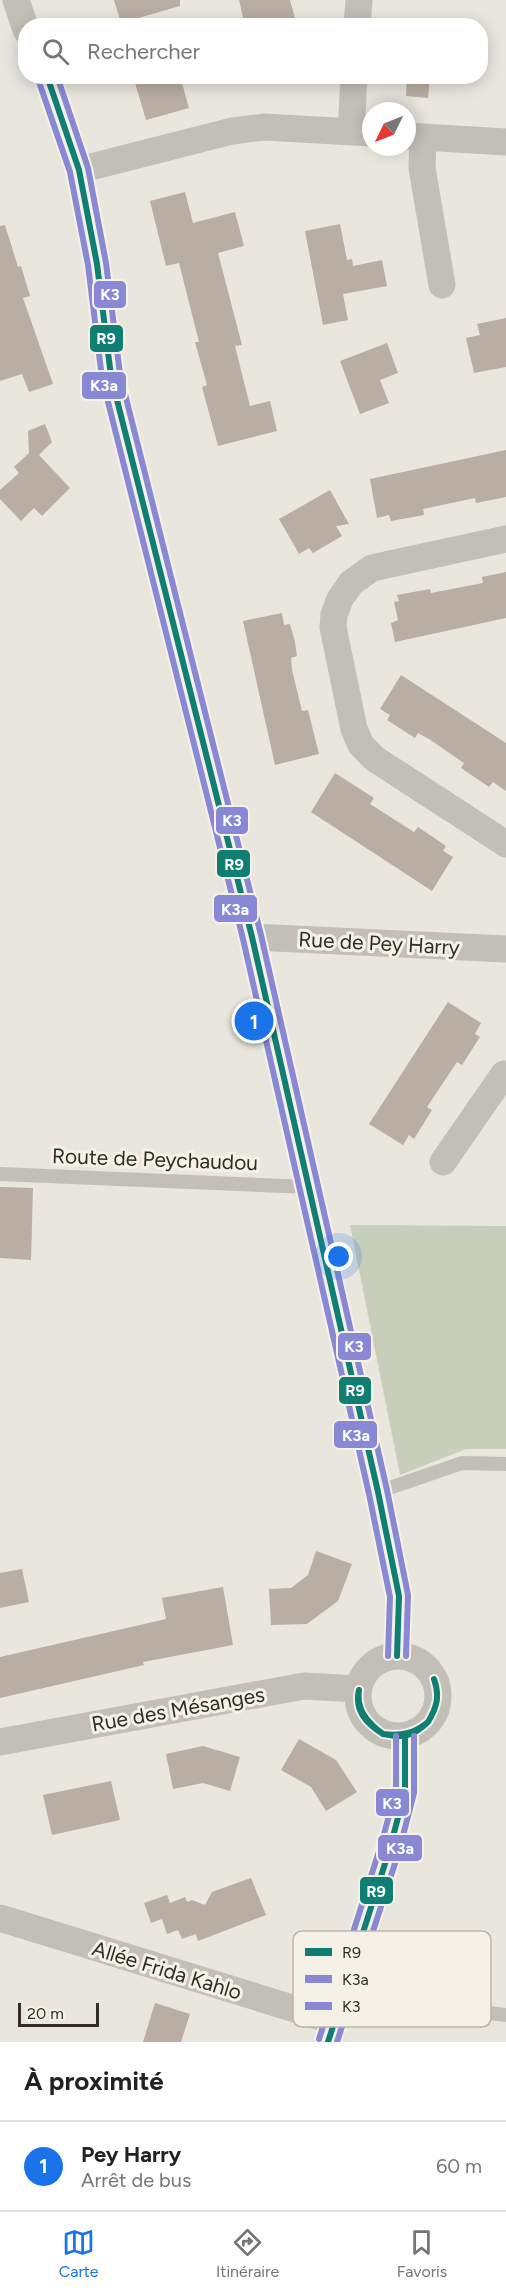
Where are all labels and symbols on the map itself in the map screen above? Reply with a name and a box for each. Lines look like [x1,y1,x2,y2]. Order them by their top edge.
north arrow [362,102,416,156]
line badge: K3 [93,280,127,309]
text: K3 [100,285,120,304]
line badge: R9 [89,324,124,353]
text: R9 [96,329,116,348]
line badge: K3a [81,371,127,400]
text: K3a [90,376,118,395]
line badge: K3 [215,806,249,835]
text: K3 [222,811,242,830]
line badge: R9 [216,849,251,878]
text: R9 [224,855,244,874]
line badge: K3a [213,894,258,923]
text: K3a [221,900,249,919]
street label: Rue de Pey Harry [298,926,460,960]
pin: 1 [234,998,274,1044]
street label: Route de Peychaudou [52,1143,258,1175]
your location [324,1242,353,1271]
line badge: K3 [337,1332,372,1361]
text: K3 [344,1337,364,1356]
line badge: R9 [338,1376,372,1405]
text: R9 [345,1381,365,1400]
line badge: K3a [333,1420,378,1449]
text: K3a [342,1426,370,1445]
street label: Rue des Mésanges [90,1681,266,1737]
line badge: K3 [375,1788,410,1817]
text: K3 [382,1794,402,1813]
line badge: K3a [377,1834,423,1862]
text: K3a [386,1839,414,1858]
line badge: R9 [359,1876,394,1905]
text: R9 [366,1882,386,1901]
legend [293,1931,491,2027]
street label: Allée Frida Kahlo [89,1935,245,2005]
text: R9 [342,1943,361,1962]
text: K3a [342,1970,369,1989]
text: K3 [342,1997,360,2016]
scale bar [18,2000,99,2028]

